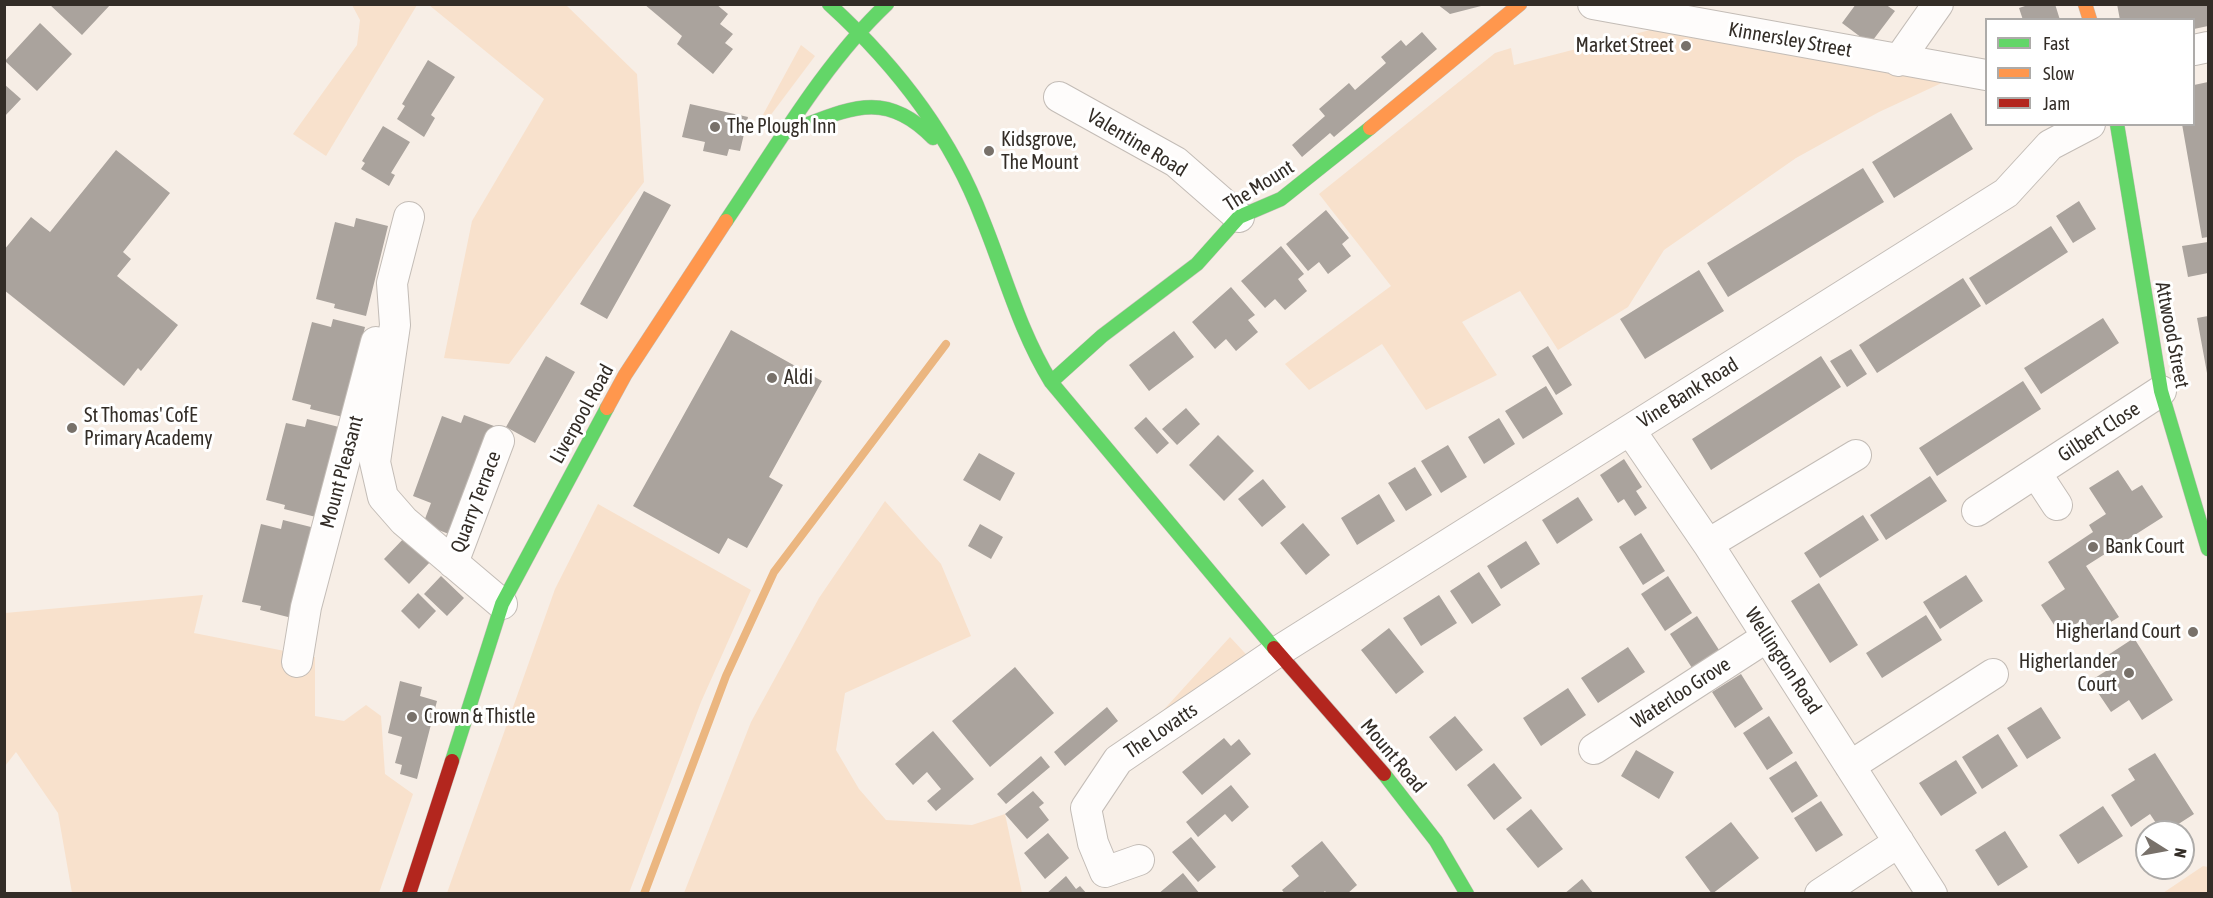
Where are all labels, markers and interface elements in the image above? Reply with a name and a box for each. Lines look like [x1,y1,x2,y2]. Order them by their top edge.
street label: Kinnersley Street [1727,17,1853,63]
legend [1985,18,2195,126]
text: Fast [2043,33,2070,54]
place label: Market Street [1576,34,1674,58]
marker: Market Street [1679,39,1693,53]
text: Slow [2043,63,2074,84]
text: Jam [2043,93,2070,114]
street label: Valentine Road [1083,104,1191,182]
place label: The Plough Inn [727,115,836,139]
marker: The Plough Inn [708,120,722,134]
place label: Kidsgrove, The Mount [1001,128,1079,175]
marker: Kidsgrove, The Mount [982,144,996,158]
street label: The Mount [1220,155,1298,217]
street label: Attwood Street [2150,280,2194,390]
street label: Vine Bank Road [1633,353,1743,433]
street label: Liverpool Road [545,360,619,468]
place label: Aldi [784,366,813,390]
marker: Aldi [765,371,779,385]
street label: Gilbert Close [2054,397,2144,467]
place label: St Thomas' CofE Primary Academy [84,404,213,451]
street label: Mount Pleasant [315,413,369,531]
marker: St Thomas' CofE Primary Academy [65,421,79,435]
street label: Quarry Terrace [446,448,506,556]
place label: Bank Court [2105,535,2185,559]
marker: Bank Court [2086,540,2100,554]
street label: Wellington Road [1740,603,1826,719]
place label: Higherland Court [2055,620,2181,644]
marker: Higherland Court [2186,625,2200,639]
place label: Higherlander Court [2019,650,2117,697]
street label: Waterloo Grove [1627,652,1735,734]
marker: Higherlander Court [2122,666,2136,680]
street label: The Lovatts [1120,698,1202,764]
place label: Crown & Thistle [424,705,535,729]
marker: Crown & Thistle [405,710,419,724]
street label: Mount Road [1355,714,1431,798]
north arrow [2135,820,2195,880]
text: N [2171,847,2190,859]

